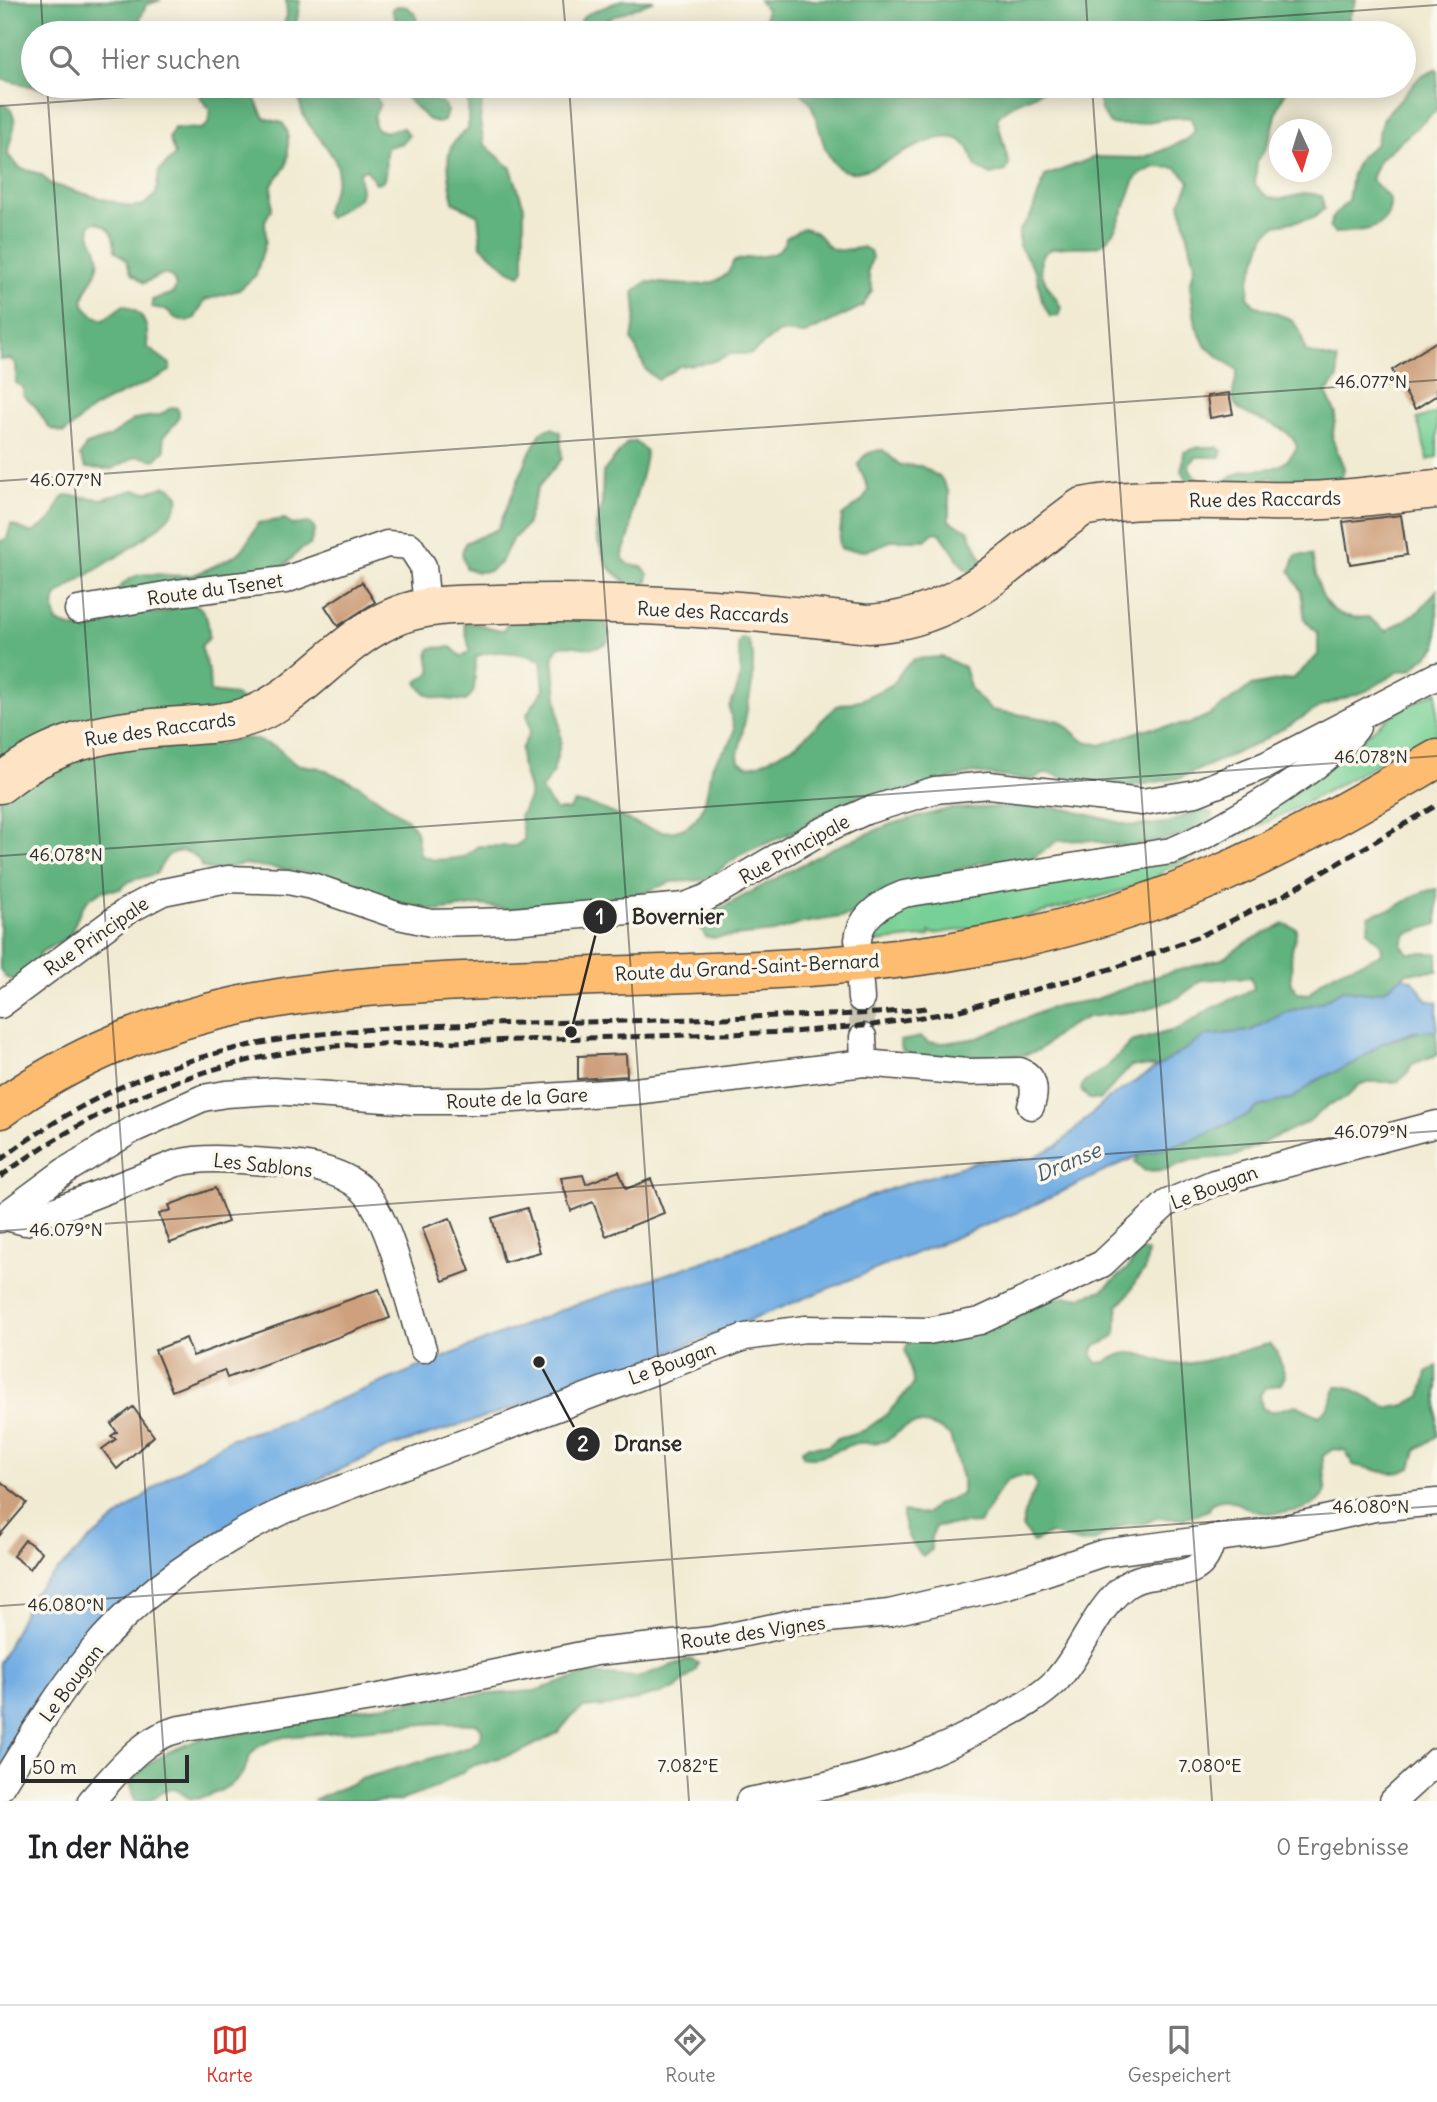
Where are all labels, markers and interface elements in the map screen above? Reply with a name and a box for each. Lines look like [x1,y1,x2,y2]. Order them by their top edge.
search box [21,21,1416,98]
icon: search [45,41,83,79]
text: Hier suchen [101,43,241,76]
north arrow [1269,119,1332,182]
text: 46.077°N [1335,370,1407,393]
text: 46.077°N [30,468,102,491]
street label: Rue des Raccards [1189,486,1341,512]
street label: Route du Tsenet [146,568,284,610]
street label: Rue des Raccards [636,596,790,628]
street label: Rue des Raccards [83,707,237,751]
text: 46.078°N [1334,745,1408,768]
street label: Rue Principale [735,809,853,889]
text: 46.078°N [29,843,103,866]
street label: Rue Principale [39,891,153,981]
callout: Bovernier [583,896,738,938]
text: 1 [596,903,604,930]
text: Bovernier [632,903,725,930]
street label: Route du Grand-Saint-Bernard [614,948,880,986]
street label: Route de la Gare [445,1082,589,1114]
text: 46.079°N [1334,1120,1408,1143]
water label: Dranse [1031,1136,1106,1188]
street label: Les Sablons [212,1148,314,1182]
street label: Le Bougan [1167,1159,1261,1215]
text: 46.079°N [29,1218,103,1241]
street label: Le Bougan [625,1336,719,1390]
callout: Dranse [565,1423,697,1465]
text: 2 [577,1430,589,1457]
text: Dranse [614,1430,682,1457]
text: 46.080°N [1332,1495,1410,1518]
text: 46.080°N [27,1593,105,1616]
street label: Route des Vignes [679,1610,827,1654]
street label: Le Bougan [34,1639,108,1727]
scale bar [21,1752,189,1784]
text: 7.082°E [657,1754,719,1777]
text: 7.080°E [1178,1754,1242,1777]
text: 50 m [32,1755,77,1779]
text: In der Nähe [28,1828,190,1866]
text: 0 Ergebnisse [1276,1832,1409,1861]
tab: Karte [206,2021,253,2087]
tab: Route [665,2021,715,2087]
tab: Gespeichert [1128,2021,1231,2087]

